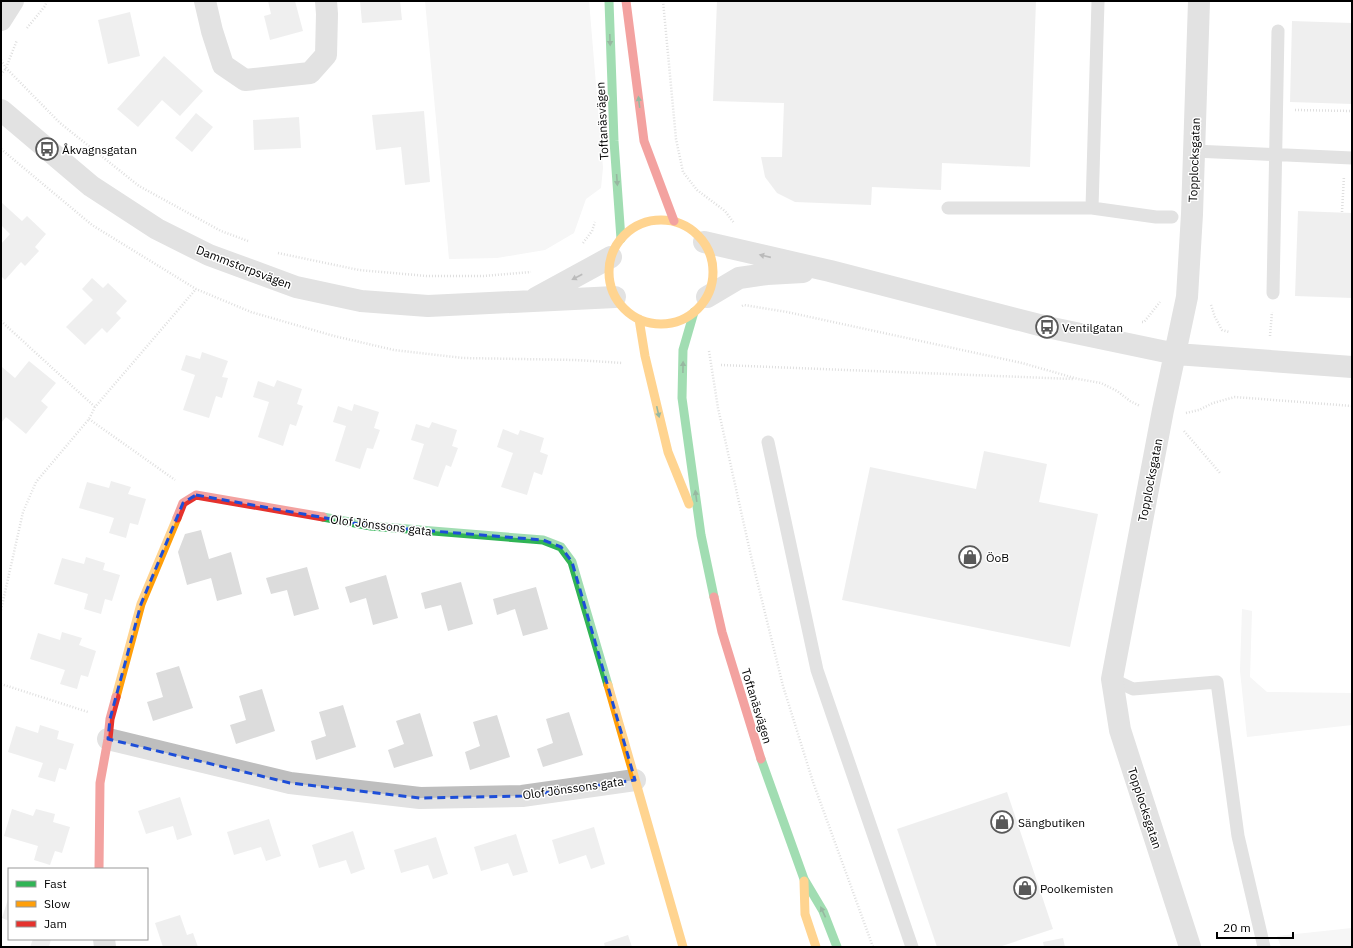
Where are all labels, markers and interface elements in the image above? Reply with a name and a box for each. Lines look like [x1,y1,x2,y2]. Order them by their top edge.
one-way arrow [607,34,614,46]
street label: Toftanäsvägen [592,82,612,160]
one-way arrow [636,96,642,108]
street label: Topplocksgatan [1185,117,1203,203]
bus stop icon: Åkvagnsgatan [34,136,60,162]
place label: Åkvagnsgatan [62,142,137,157]
one-way arrow [614,174,621,186]
street label: Dammstorpsvägen [194,242,294,292]
one-way arrow [759,252,771,258]
one-way arrow [571,273,583,280]
bus stop icon: Ventilgatan [1034,314,1060,340]
place label: Ventilgatan [1062,320,1123,335]
one-way arrow [680,360,686,373]
one-way arrow [656,406,662,418]
street label: Topplocksgatan [1135,437,1165,523]
one-way arrow [693,490,699,502]
street label: Olof Jönssons gata [329,511,433,539]
shop icon: ÖoB [957,544,983,570]
place label: ÖoB [986,550,1009,565]
street label: Toftanäsvägen [738,666,776,746]
street label: Topplocksgatan [1125,765,1165,851]
street label: Olof Jönssons gata [521,773,625,803]
shop icon: Sängbutiken [989,809,1015,835]
place label: Sängbutiken [1018,815,1085,830]
legend [8,868,148,940]
shop icon: Poolkemisten [1012,875,1038,901]
text: Fast [44,876,67,891]
place label: Poolkemisten [1040,881,1113,896]
text: Slow [44,896,70,911]
one-way arrow [820,906,826,918]
scale bar [1217,914,1293,940]
text: Jam [44,916,67,931]
text: 20 m [1223,920,1251,935]

